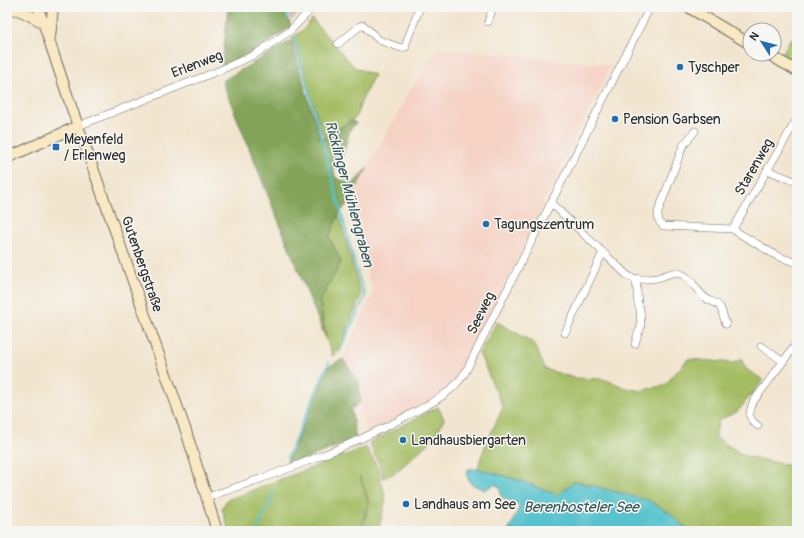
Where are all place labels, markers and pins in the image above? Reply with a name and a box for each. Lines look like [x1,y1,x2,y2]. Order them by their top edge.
place label: Tyschper [688,59,740,76]
marker: Tyschper [675,62,685,72]
place label: Pension Garbsen [623,111,721,128]
marker: Pension Garbsen [610,114,620,124]
place label: Meyenfeld / Erlenweg [64,131,126,164]
marker: Meyenfeld / Erlenweg [51,142,61,152]
place label: Tagungszentrum [494,216,594,233]
marker: Tagungszentrum [481,219,491,229]
place label: Landhausbiergarten [411,432,526,449]
marker: Landhausbiergarten [398,435,408,445]
place label: Landhaus am See [414,496,516,513]
marker: Landhaus am See [401,499,411,509]

